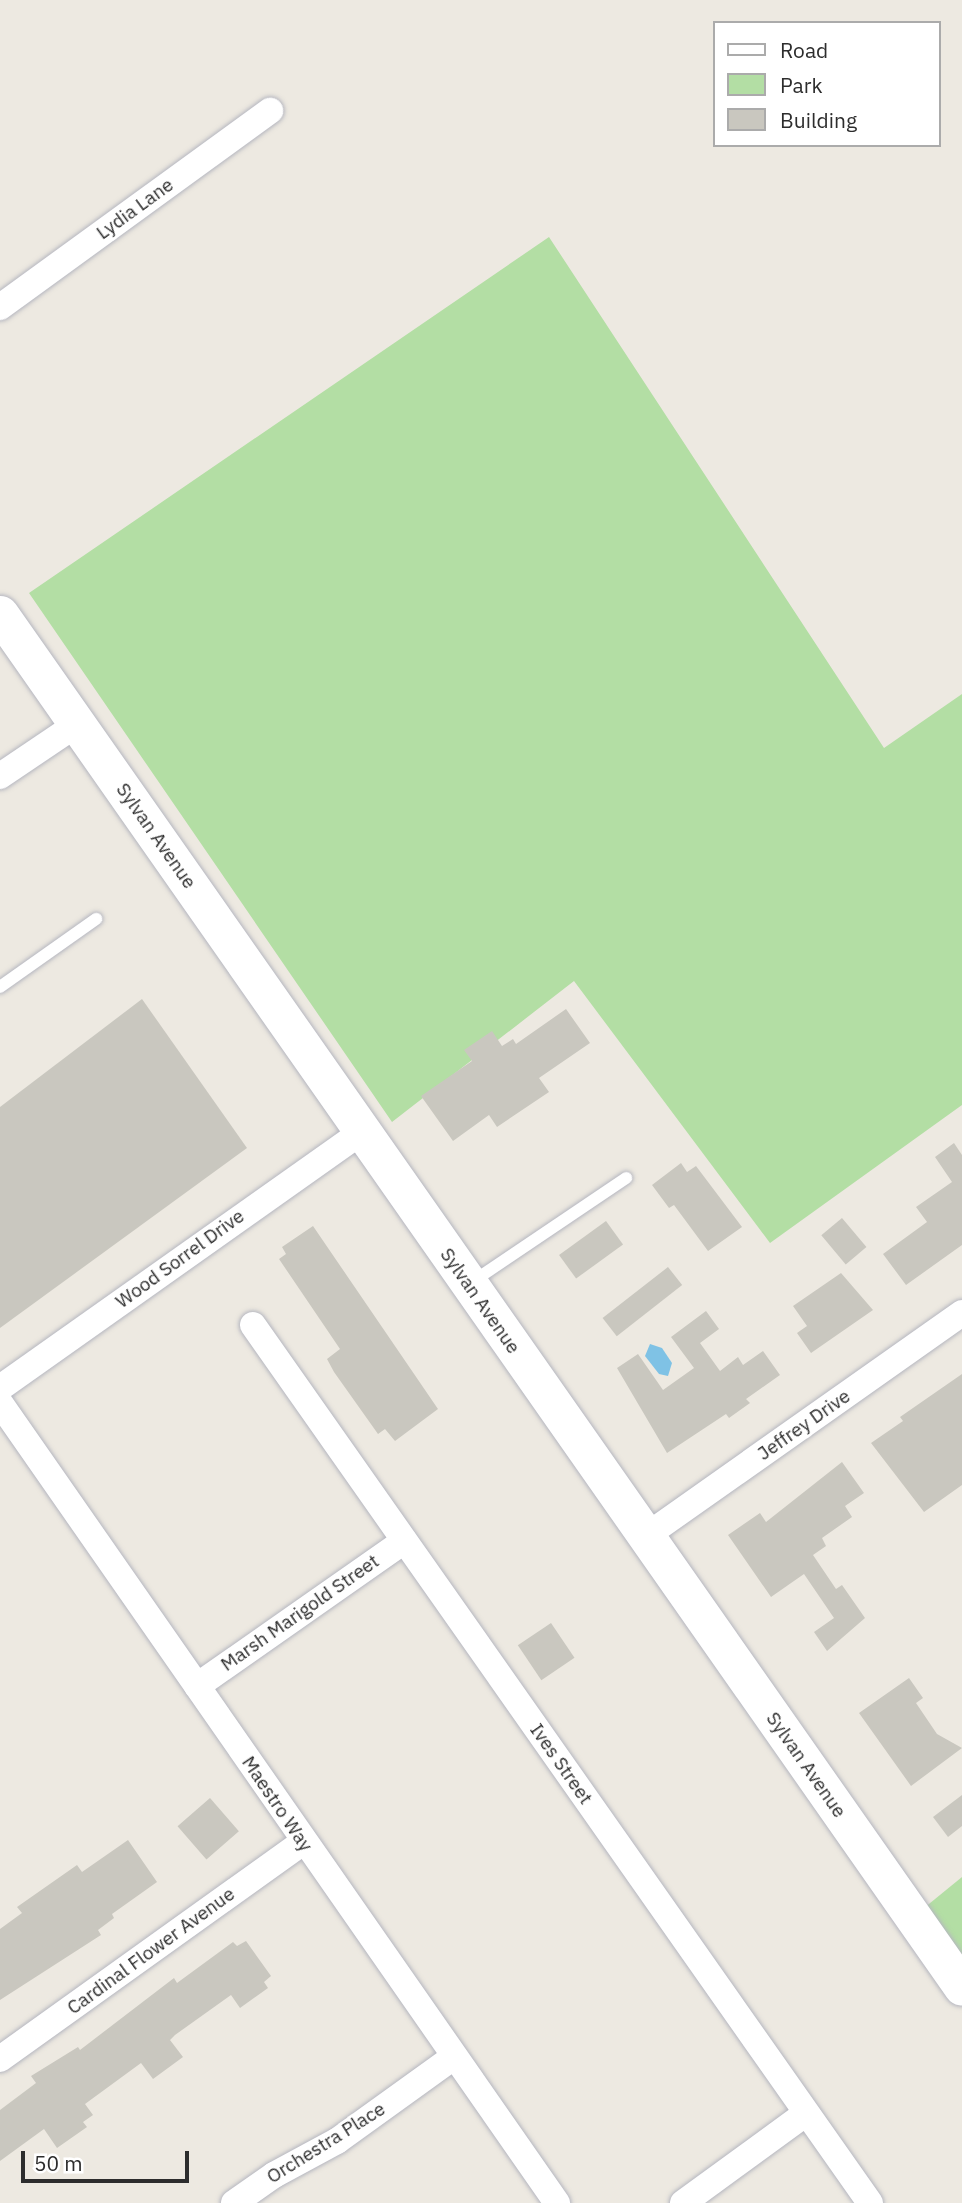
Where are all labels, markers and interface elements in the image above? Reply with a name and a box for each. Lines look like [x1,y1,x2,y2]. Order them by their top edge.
legend [713,21,941,147]
text: Road [780,36,828,64]
text: Park [780,71,823,99]
text: Building [780,106,857,134]
street label: Lydia Lane [92,173,178,245]
street label: Sylvan Avenue [111,779,201,893]
street label: Wood Sorrel Drive [111,1205,249,1313]
street label: Sylvan Avenue [435,1244,525,1358]
street label: Jeffrey Drive [753,1385,855,1465]
street label: Marsh Marigold Street [217,1550,383,1676]
street label: Sylvan Avenue [761,1708,851,1822]
street label: Ives Street [525,1719,597,1809]
street label: Maestro Way [237,1752,317,1856]
street label: Cardinal Flower Avenue [63,1883,239,2019]
street label: Orchestra Place [263,2098,389,2188]
scale bar [24,2136,192,2180]
text: 50 m [34,2149,83,2177]

